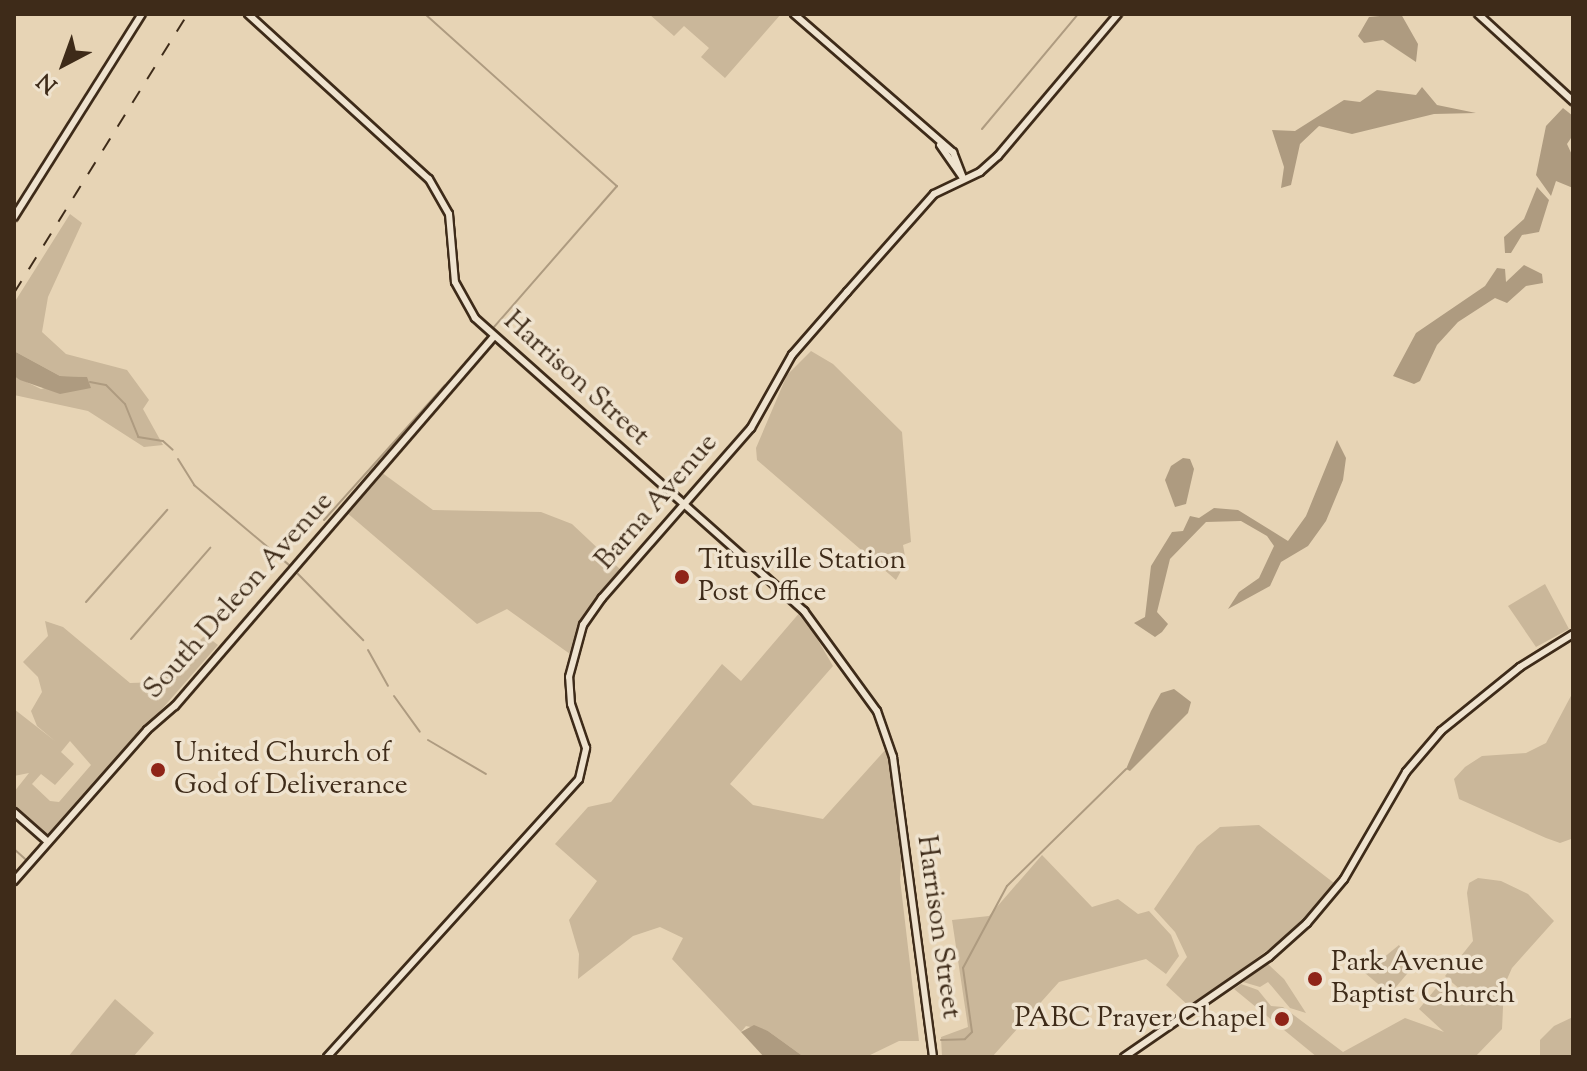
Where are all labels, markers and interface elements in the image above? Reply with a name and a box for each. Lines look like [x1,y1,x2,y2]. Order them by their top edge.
north arrow [24,24,104,104]
text: N [31,64,65,100]
street label: Harrison Street [496,305,656,453]
street label: Barna Avenue [589,427,725,577]
street label: South Deleon Avenue [137,485,341,707]
place label: Titusville Station Post Office [698,544,906,610]
marker: Titusville Station Post Office [673,568,691,586]
place label: United Church of God of Deliverance [174,737,408,803]
marker: United Church of God of Deliverance [149,761,167,779]
street label: Harrison Street [909,833,967,1021]
place label: Park Avenue Baptist Church [1331,946,1515,1012]
marker: Park Avenue Baptist Church [1306,970,1324,988]
place label: PABC Prayer Chapel [1015,1002,1266,1036]
marker: PABC Prayer Chapel [1273,1010,1291,1028]

